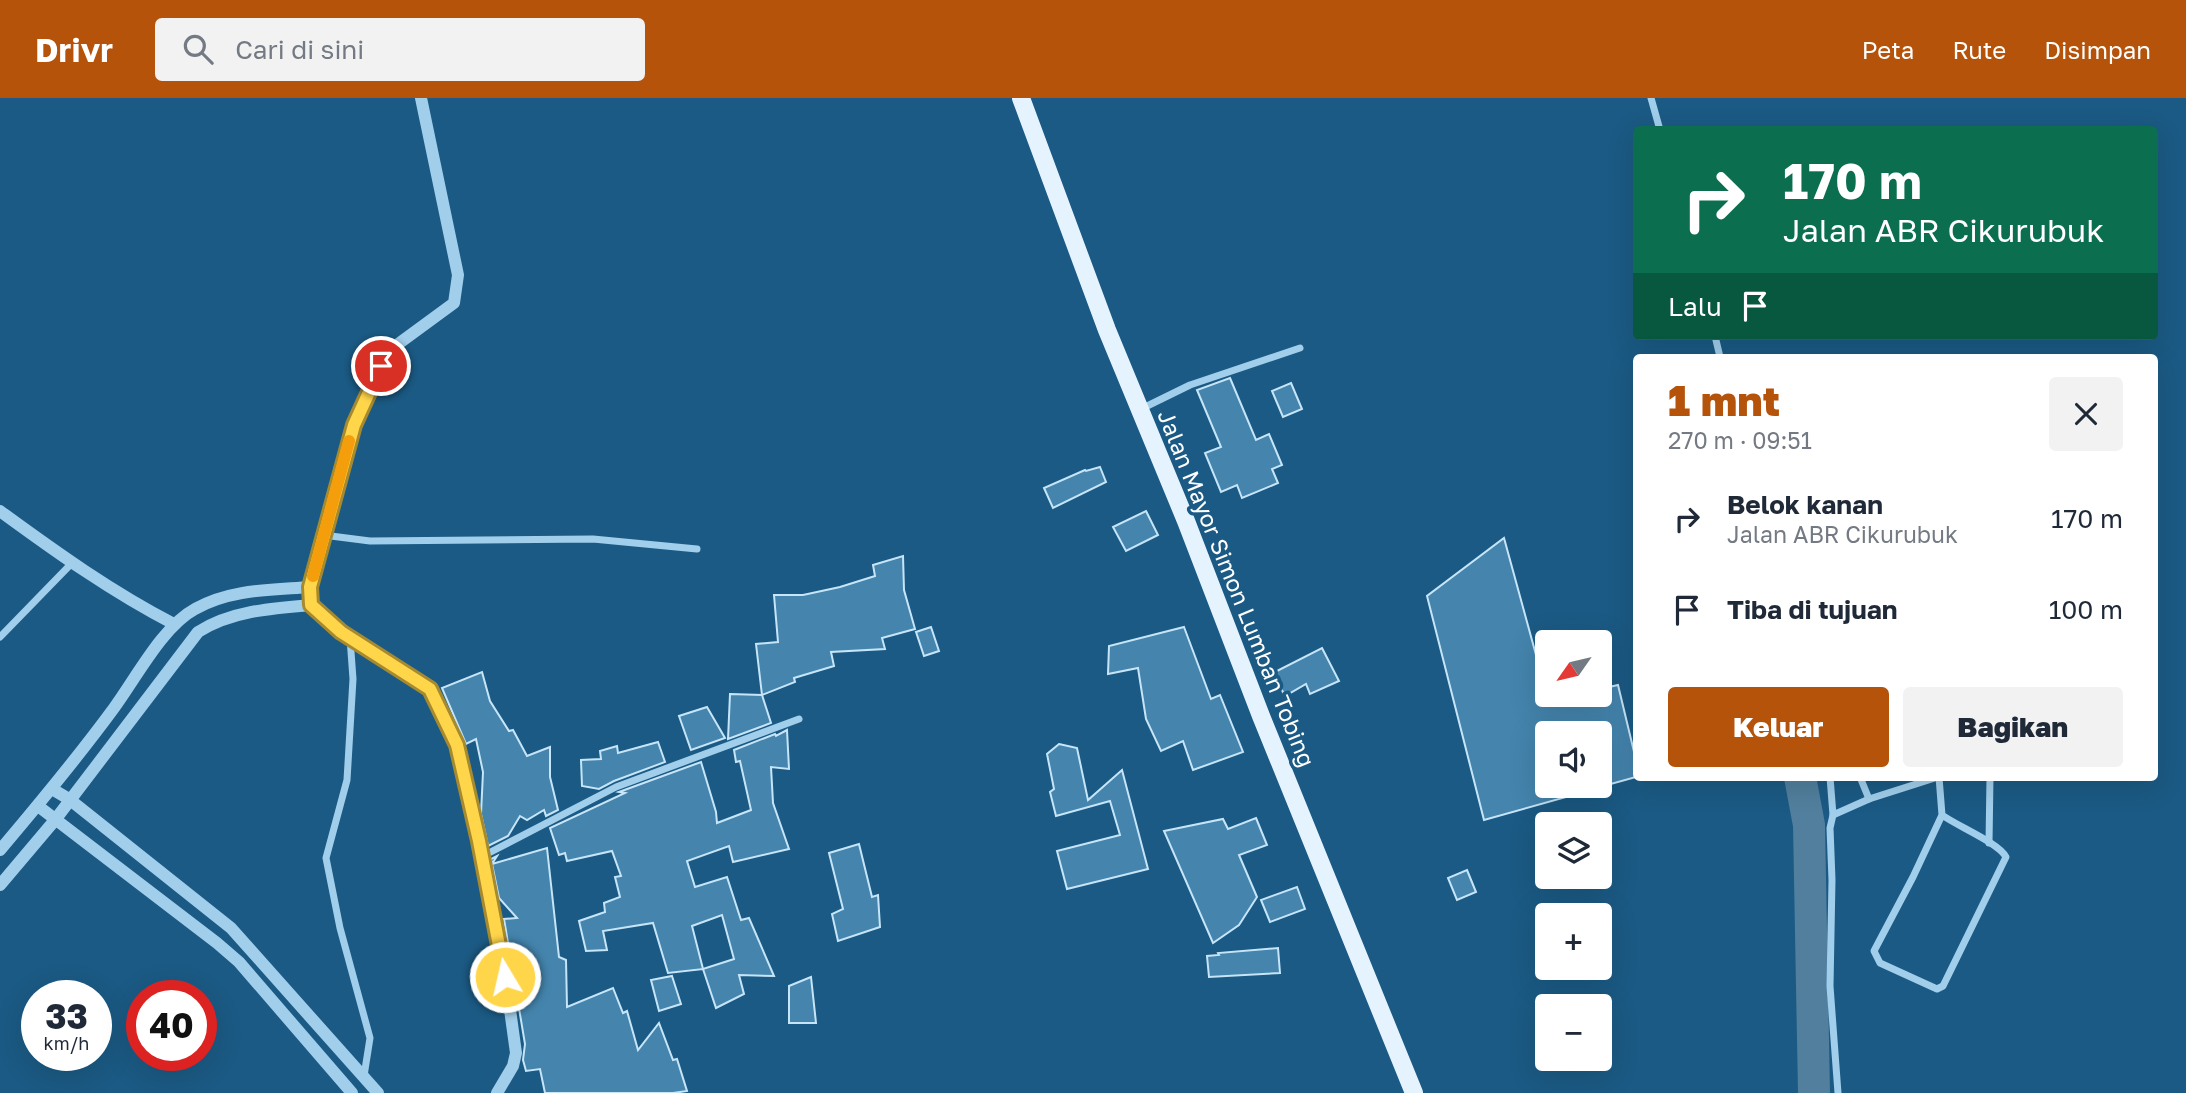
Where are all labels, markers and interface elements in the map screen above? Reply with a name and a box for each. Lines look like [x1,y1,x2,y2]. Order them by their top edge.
search box [155,18,645,81]
text: Drivr [35,30,113,69]
icon: search [179,30,217,68]
text: Cari di sini [235,34,364,65]
text: Peta [1862,35,1914,64]
text: Rute [1952,35,2006,64]
text: Disimpan [2044,35,2151,64]
text: 170 m [1783,151,1922,210]
icon: right [1668,154,1759,245]
text: Jalan ABR Cikurubuk [1783,211,2104,249]
icon: arrive [1736,287,1774,325]
text: Lalu [1668,291,1722,322]
pin [351,336,411,396]
icon: arrive [362,347,400,385]
text: 1 mnt [1668,375,1780,425]
button: close [2049,377,2123,451]
street label: Jalan Mayor Simon Lumban Tobing [1152,405,1322,771]
text: 270 m · 09:51 [1668,426,1812,454]
text: Belok kanan [1727,489,1883,520]
icon: right [1668,500,1706,538]
text: 170 m [2051,503,2123,534]
text: Jalan ABR Cikurubuk [1727,520,1958,548]
icon: arrive [1668,591,1706,629]
text: Tiba di tujuan [1727,594,1897,625]
text: 100 m [2049,594,2123,625]
north arrow [1535,630,1612,707]
map controls [1535,630,1612,1071]
button: Keluar [1668,687,1889,767]
button: Bagikan [1903,687,2123,767]
button: sound [1535,721,1612,798]
button: layers [1535,812,1612,889]
button: + [1535,903,1612,980]
position arrow [468,940,542,1014]
speed limit sign: 40 [126,980,217,1071]
button: − [1535,994,1612,1071]
text: 33 [45,995,88,1037]
text: km/h [44,1032,89,1054]

